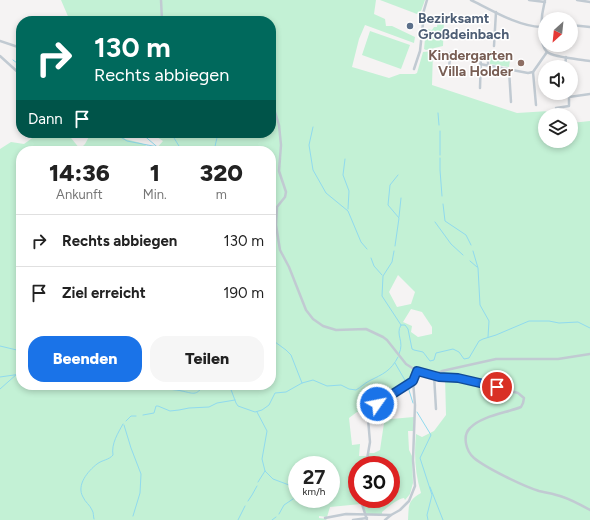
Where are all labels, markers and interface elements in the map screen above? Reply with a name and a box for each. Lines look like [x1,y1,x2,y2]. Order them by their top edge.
place label: Bezirksamt Großdeinbach [418,10,509,43]
north arrow [538,12,578,52]
map controls [538,12,578,148]
marker: Bezirksamt Großdeinbach [405,21,415,31]
text: 130 m [94,30,171,64]
icon: right [28,32,80,84]
place label: Kindergarten Villa Holder [428,47,514,80]
marker: Kindergarten Villa Holder [516,58,526,68]
button: sound [538,60,578,100]
text: Rechts abbiegen [94,64,229,86]
icon: arrive [71,108,93,130]
button: layers [538,108,578,148]
text: Dann [28,110,63,128]
text: 14:36 [49,158,110,187]
text: 1 [150,158,160,187]
text: 320 [200,158,243,187]
text: Ankunft [56,187,103,202]
text: Min. [143,187,167,202]
text: m [216,187,227,202]
icon: right [28,230,50,252]
text: Rechts abbiegen [62,232,177,250]
text: 130 m [224,232,264,250]
icon: arrive [28,282,50,304]
text: Ziel erreicht [62,284,146,302]
text: 190 m [223,284,264,302]
button: Beenden [28,336,142,382]
button: Teilen [150,336,264,382]
pin [480,370,514,404]
icon: arrive [486,376,508,398]
position arrow [356,383,398,425]
speed limit sign: 30 [348,456,400,508]
text: 27 [303,465,325,489]
text: km/h [303,485,325,498]

